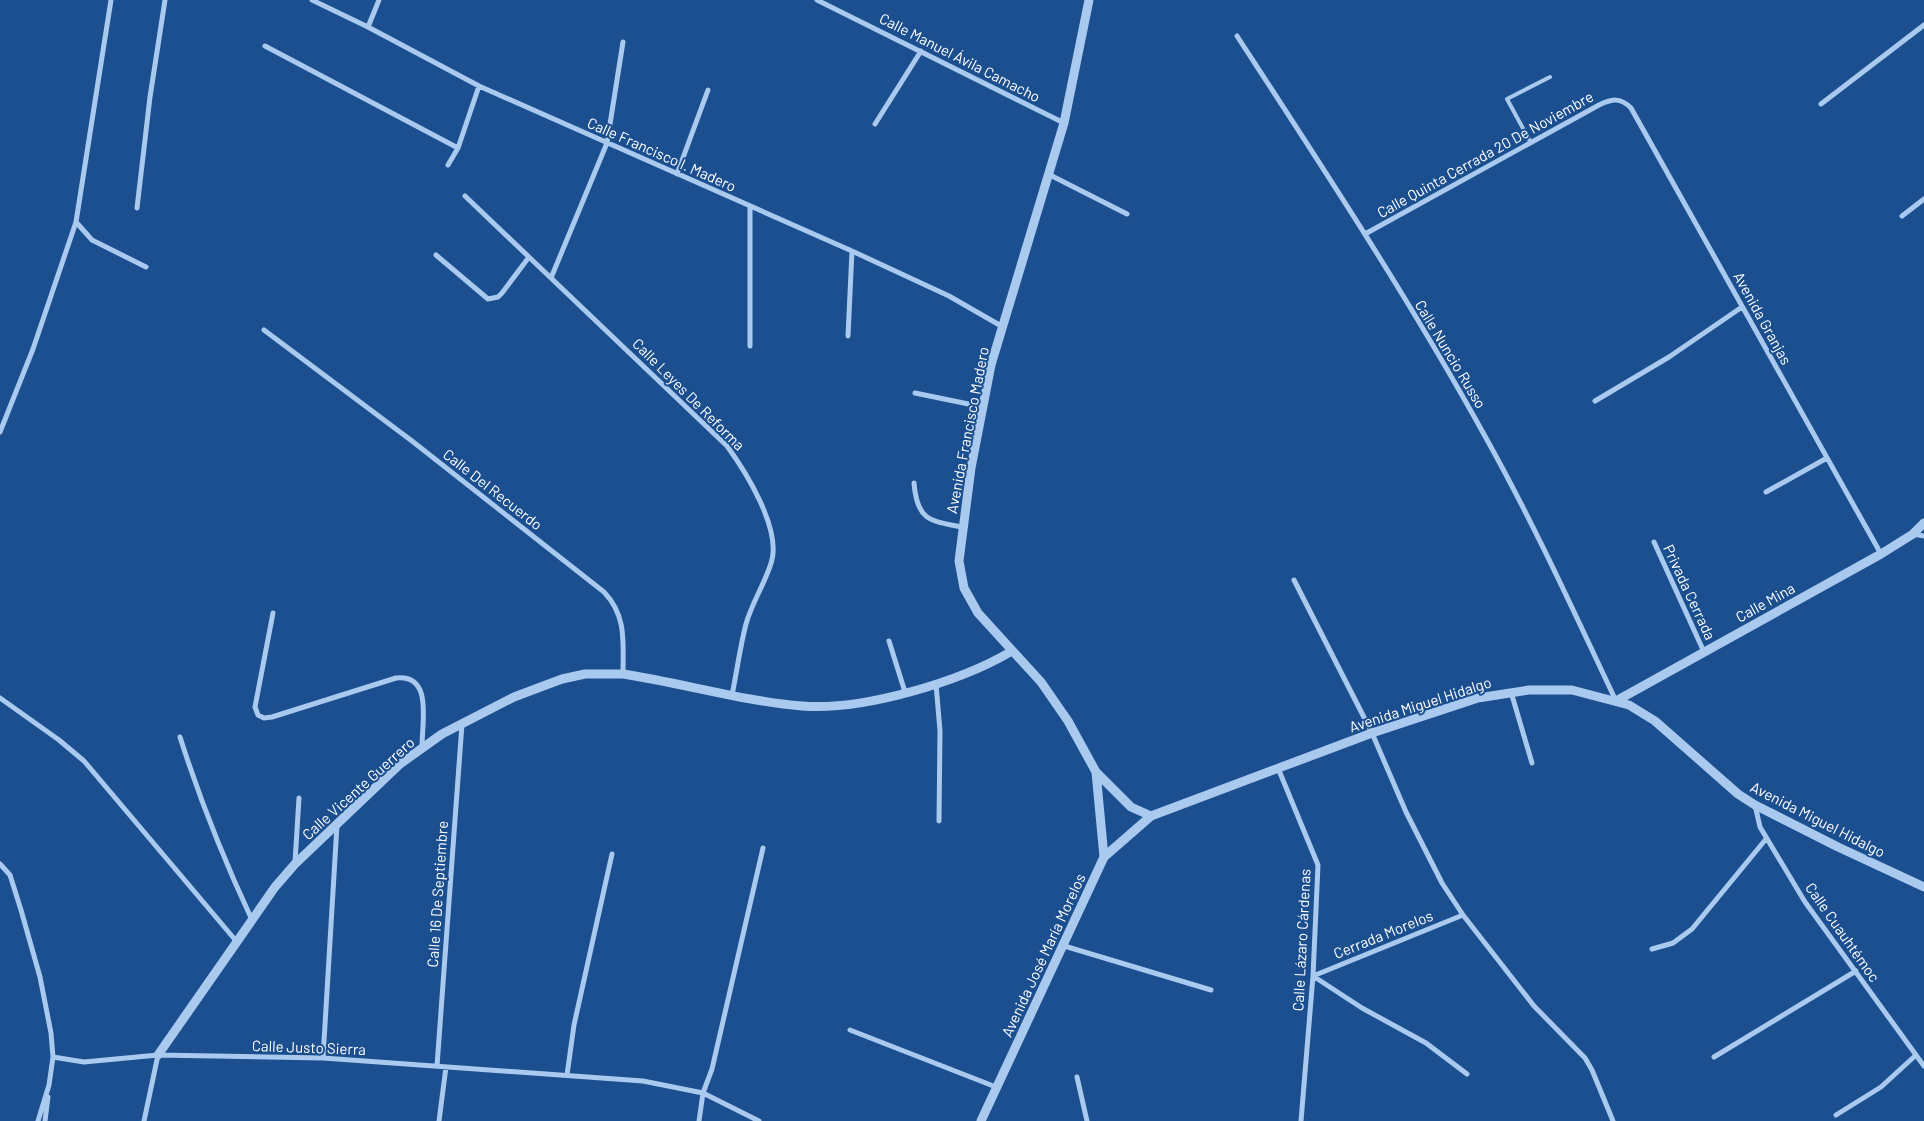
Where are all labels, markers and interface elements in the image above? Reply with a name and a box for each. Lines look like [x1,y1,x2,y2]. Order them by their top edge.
street label: Calle Manuel Ávila Camacho [877,9,1043,105]
street label: Calle Quinta Cerrada 20 De Noviembre [1374,87,1596,221]
street label: Calle Francisco I. Madero [585,113,739,195]
street label: Avenida Granjas [1730,268,1796,368]
street label: Calle Nuncio Russo [1412,297,1490,411]
street label: Calle Leyes De Reforma [629,334,749,454]
street label: Avenida Francisco Madero [942,345,992,515]
street label: Calle Del Recuerdo [440,445,546,533]
street label: Privada Cerrada [1660,541,1720,643]
street label: Calle Mina [1732,578,1798,626]
street label: Avenida Miguel Hidalgo [1347,672,1493,736]
street label: Calle Vicente Guerrero [298,733,418,843]
street label: Avenida Miguel Hidalgo [1748,777,1888,861]
street label: Calle 16 De Septiembre [423,820,451,968]
street label: Calle Lázaro Cárdenas [1288,868,1314,1012]
street label: Avenida José María Morelos [997,870,1089,1040]
street label: Calle Cuauhtémoc [1802,879,1884,985]
street label: Cerrada Morelos [1331,906,1435,962]
street label: Calle Justo Sierra [252,1036,366,1058]

